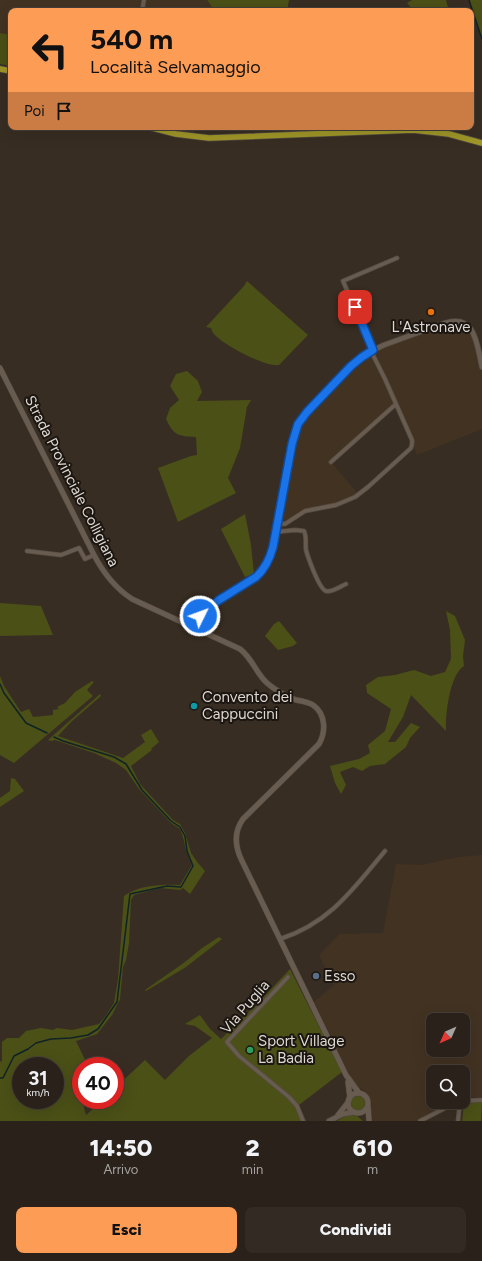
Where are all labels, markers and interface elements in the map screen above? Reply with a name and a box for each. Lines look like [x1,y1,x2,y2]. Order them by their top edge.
text: 540 m [90,22,173,56]
icon: left [24,24,76,76]
text: Località Selvamaggio [90,56,261,78]
icon: arrive [53,100,75,122]
text: Poi [24,102,45,120]
pin [338,290,372,324]
icon: arrive [344,296,366,318]
marker: L'Astronave [426,307,436,317]
place label: L'Astronave [391,318,471,336]
street label: Strada Provinciale Colligiana [21,392,123,570]
position arrow [179,595,221,637]
place label: Convento dei Cappuccini [202,688,292,723]
marker: Convento dei Cappuccini [189,701,199,711]
place label: Esso [324,967,356,985]
marker: Esso [311,971,321,981]
street label: Via Puglia [217,976,273,1038]
north arrow [426,1013,470,1057]
map controls [426,1013,470,1109]
place label: Sport Village La Badia [258,1032,344,1067]
marker: Sport Village La Badia [245,1045,255,1055]
speed limit sign: 40 [72,1057,124,1109]
button: search [426,1065,470,1109]
text: 31 [28,1066,48,1090]
text: km/h [27,1086,49,1099]
text: 14:50 [89,1133,152,1162]
text: 2 [245,1133,260,1162]
text: 610 [353,1133,393,1162]
text: Arrivo [104,1162,138,1177]
text: min [242,1162,263,1177]
text: m [367,1162,378,1177]
button: Esci [16,1207,237,1253]
button: Condividi [245,1207,466,1253]

